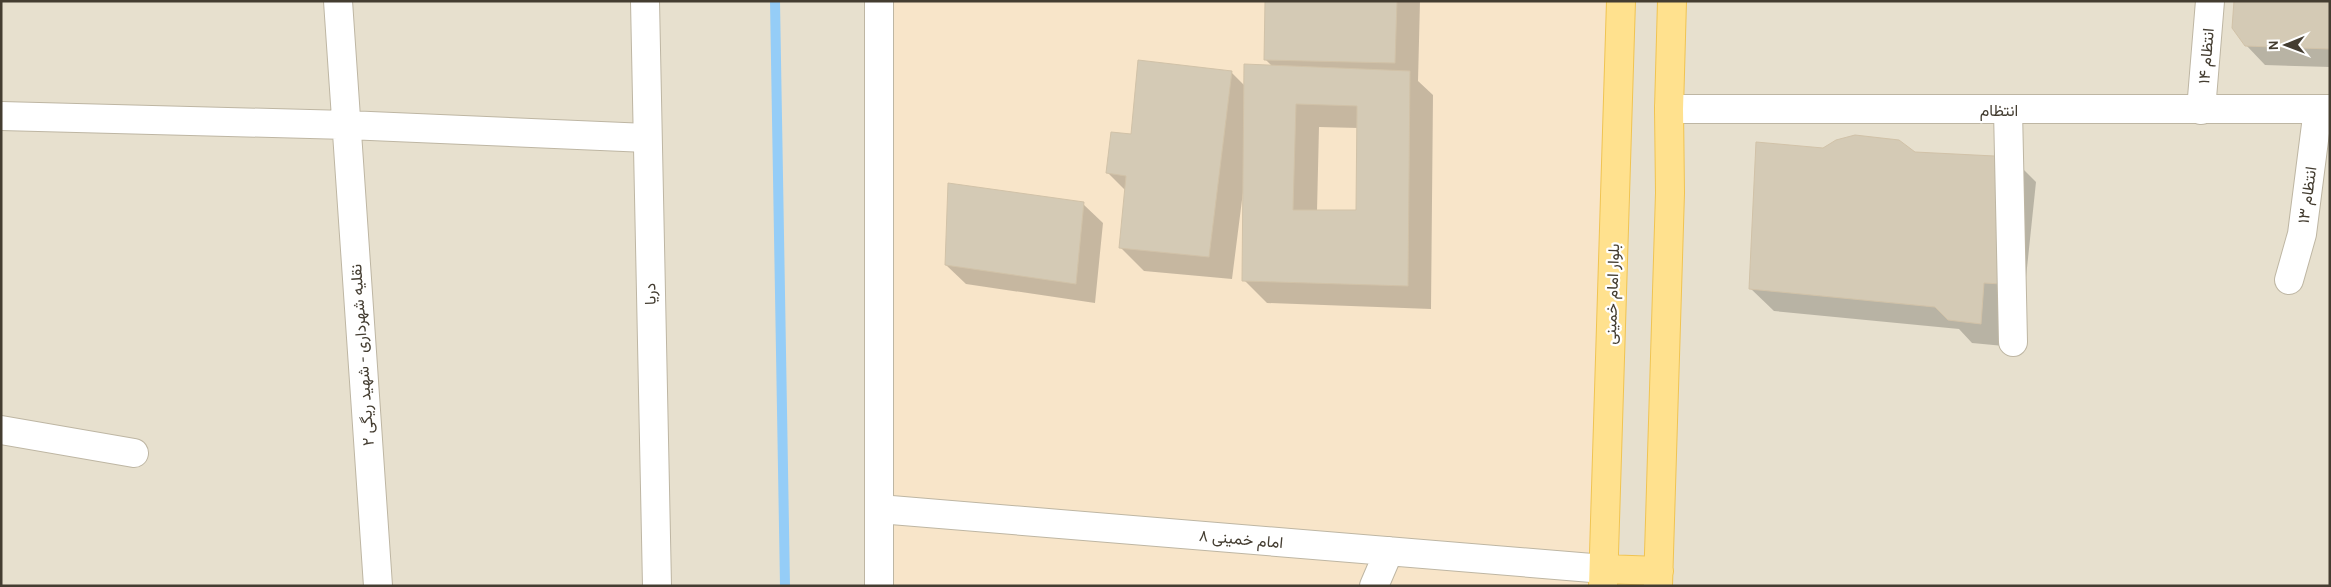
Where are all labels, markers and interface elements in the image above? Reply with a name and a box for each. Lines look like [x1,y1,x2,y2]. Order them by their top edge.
north arrow [2261,20,2311,70]
street label: انتظام ۱۴ [2194,27,2219,85]
text: N [2265,40,2282,50]
street label: انتظام [1980,101,2018,121]
street label: انتظام ۱۳ [2294,165,2321,225]
street label: بلوار امام خمینی [1601,243,1624,345]
street label: نقلیه شهرداری - شهید ریگی ۲ [346,263,379,447]
street label: دریا [640,283,661,305]
street label: امام خمینی ۸ [1198,526,1284,553]

